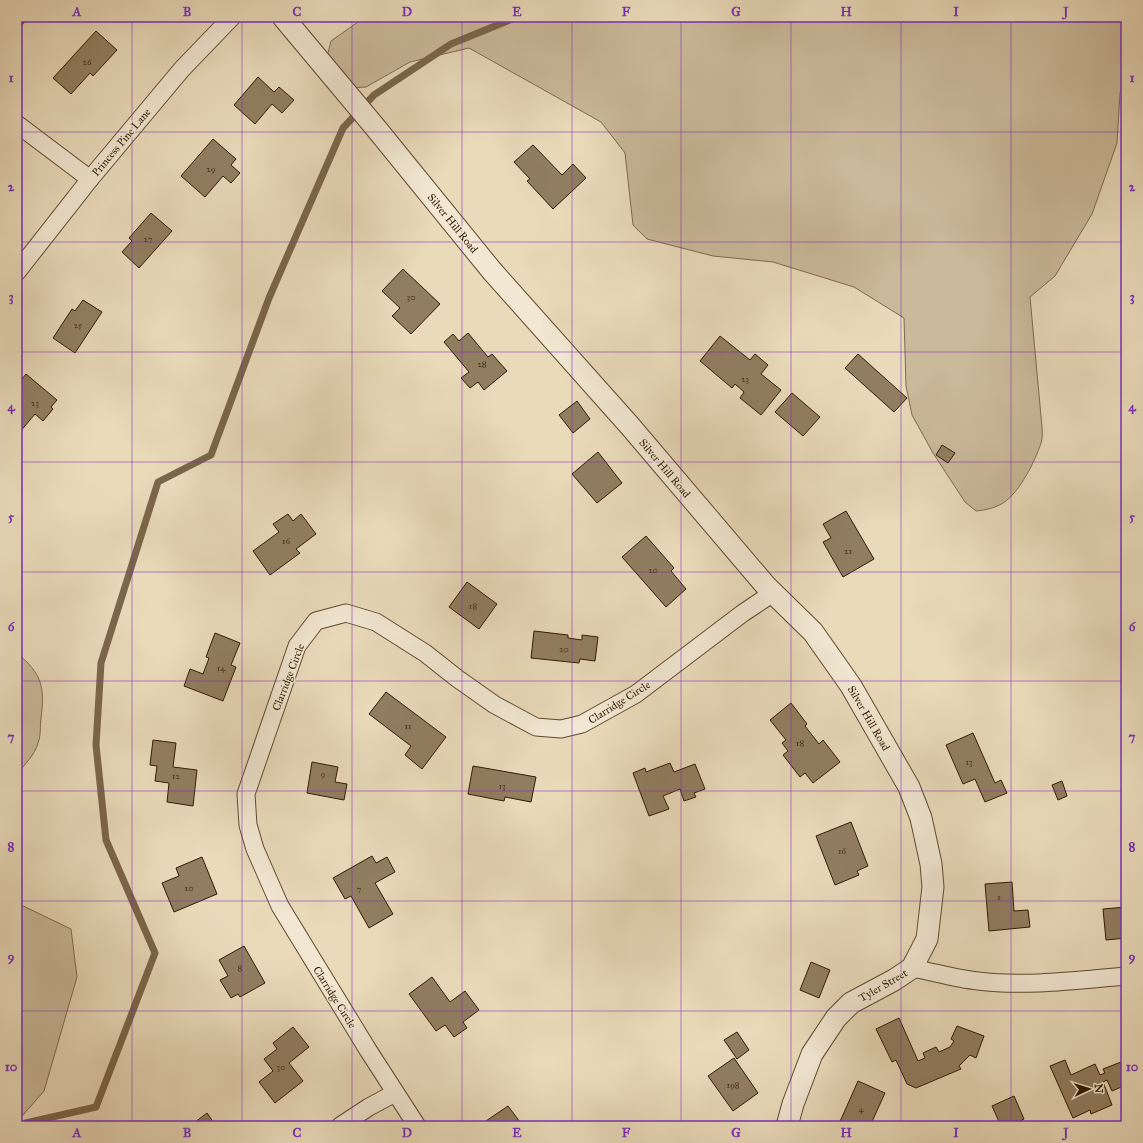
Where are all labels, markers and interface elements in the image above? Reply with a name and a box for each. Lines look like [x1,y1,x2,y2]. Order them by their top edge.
text: A [72,4,82,20]
text: B [183,4,192,20]
text: C [293,4,302,20]
text: D [402,4,412,20]
text: E [512,4,522,20]
text: F [622,4,631,20]
text: G [731,4,741,20]
text: H [840,4,852,20]
text: I [953,4,959,20]
text: J [1061,4,1069,20]
house number: 26 [82,56,92,67]
text: 1 [8,70,14,86]
text: 1 [1129,70,1135,86]
street label: Princess Pine Lane [89,105,154,179]
house number: 29 [206,163,216,174]
text: 2 [8,179,15,195]
text: 2 [1129,179,1136,195]
street label: Silver Hill Road [425,191,481,256]
house number: 27 [144,233,153,244]
text: 3 [8,289,14,305]
text: 3 [1129,289,1135,305]
house number: 30 [407,291,415,302]
house number: 25 [74,319,83,330]
house number: 28 [477,358,487,369]
house number: 23 [741,373,749,384]
house number: 23 [31,397,39,408]
text: 4 [7,399,15,415]
text: 4 [1128,399,1136,415]
street label: Silver Hill Road [636,436,693,501]
text: 5 [8,509,15,525]
text: 5 [1129,509,1136,525]
house number: 16 [282,535,290,546]
house number: 21 [844,545,852,556]
house number: 20 [648,564,658,575]
house number: 18 [469,600,477,611]
text: 6 [8,619,16,635]
text: 6 [1129,619,1137,635]
street label: Clarridge Circle [270,641,307,713]
house number: 20 [559,643,569,654]
house number: 14 [217,662,226,673]
street label: Clarridge Circle [586,678,653,727]
street label: Silver Hill Road [845,684,893,753]
house number: 11 [404,720,412,731]
text: 7 [8,729,15,745]
text: 7 [1129,729,1136,745]
house number: 18 [796,737,804,748]
house number: 13 [965,756,973,767]
house number: 9 [321,768,326,779]
house number: 12 [172,770,181,781]
house number: 13 [498,780,506,791]
text: 8 [8,839,15,855]
text: 8 [1129,839,1136,855]
house number: 16 [838,845,846,856]
house number: 10 [185,882,193,893]
house number: 7 [357,883,362,894]
house number: 1 [997,891,1001,902]
text: 9 [8,949,15,965]
text: 9 [1129,949,1136,965]
house number: 8 [238,962,243,973]
street label: Clarridge Circle [310,964,359,1031]
street label: Tyler Street [857,966,910,1005]
text: 10 [5,1059,18,1075]
text: 10 [1126,1059,1139,1075]
house number: 30 [277,1061,285,1072]
north arrow [1069,1069,1109,1109]
house number: 198 [726,1079,740,1090]
text: N [1092,1083,1105,1094]
house number: 4 [858,1103,864,1114]
text: A [72,1125,82,1141]
text: B [183,1125,192,1141]
text: C [293,1125,302,1141]
text: D [402,1125,412,1141]
text: E [512,1125,522,1141]
text: F [622,1125,631,1141]
text: G [731,1125,741,1141]
text: H [840,1125,852,1141]
text: I [953,1125,959,1141]
text: J [1061,1125,1069,1141]

